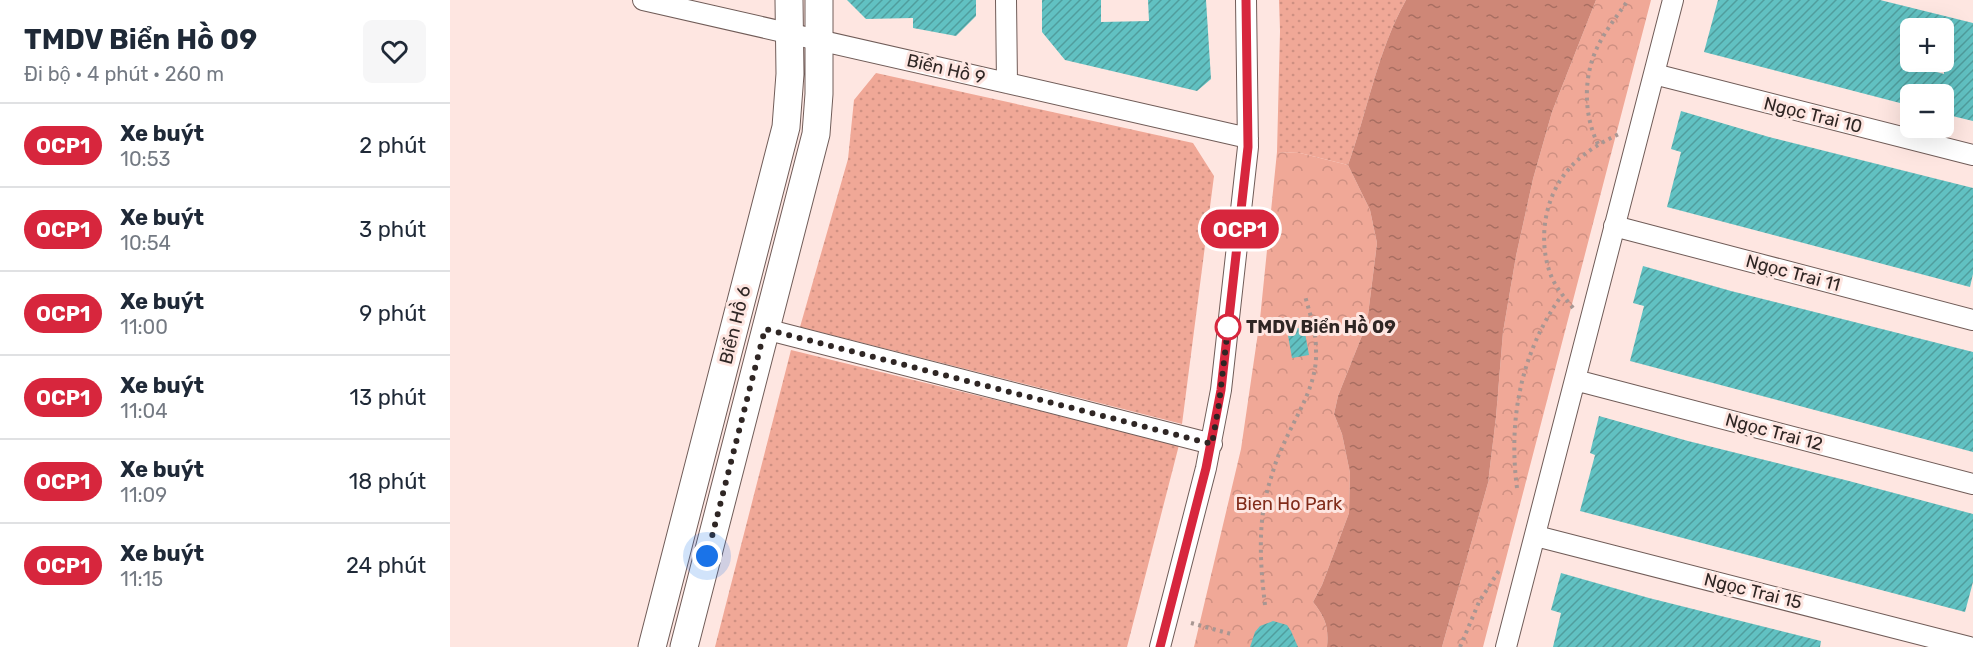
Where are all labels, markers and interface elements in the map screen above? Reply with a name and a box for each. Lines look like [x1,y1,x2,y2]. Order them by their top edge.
map controls [1900,18,1954,138]
button: + [1900,18,1954,72]
button: heart [363,20,426,83]
text: TMDV Biển Hồ 09 [24,23,257,56]
street label: Biển Hồ 9 [905,48,988,89]
text: Đi bộ · 4 phút · 260 m [24,62,224,86]
button: − [1900,84,1954,138]
street label: Ngọc Trai 10 [1762,92,1864,138]
text: Xe buýt [120,120,204,147]
text: 2 phút [359,132,426,159]
text: OCP1 [36,133,90,158]
text: 10:53 [120,147,171,171]
text: Xe buýt [120,204,204,231]
line badge: OCP1 [1198,210,1282,248]
text: 3 phút [359,216,426,243]
text: OCP1 [36,217,90,242]
text: OCP1 [1213,217,1267,242]
text: 10:54 [120,231,171,255]
street label: Ngọc Trai 11 [1743,250,1843,296]
street label: Biển Hồ 6 [714,283,755,367]
text: Xe buýt [120,288,204,315]
text: 9 phút [359,300,426,327]
text: OCP1 [36,301,90,326]
marker: TMDV Biển Hồ 09 [1215,314,1241,340]
text: 11:00 [120,315,168,339]
place label: TMDV Biển Hồ 09 [1246,315,1396,338]
text: Xe buýt [120,372,204,399]
text: 13 phút [350,384,426,411]
text: OCP1 [36,385,90,410]
text: 11:04 [120,399,168,423]
street label: Ngọc Trai 12 [1723,408,1825,456]
text: Xe buýt [120,456,204,483]
text: 18 phút [349,468,426,495]
text: OCP1 [36,469,90,494]
text: 11:09 [120,483,167,507]
park label: Bien Ho Park [1236,493,1343,515]
text: Xe buýt [120,540,204,567]
your location [692,541,722,571]
text: 24 phút [346,552,426,579]
text: OCP1 [36,553,90,578]
text: 11:15 [120,567,163,591]
street label: Ngọc Trai 15 [1702,568,1804,614]

